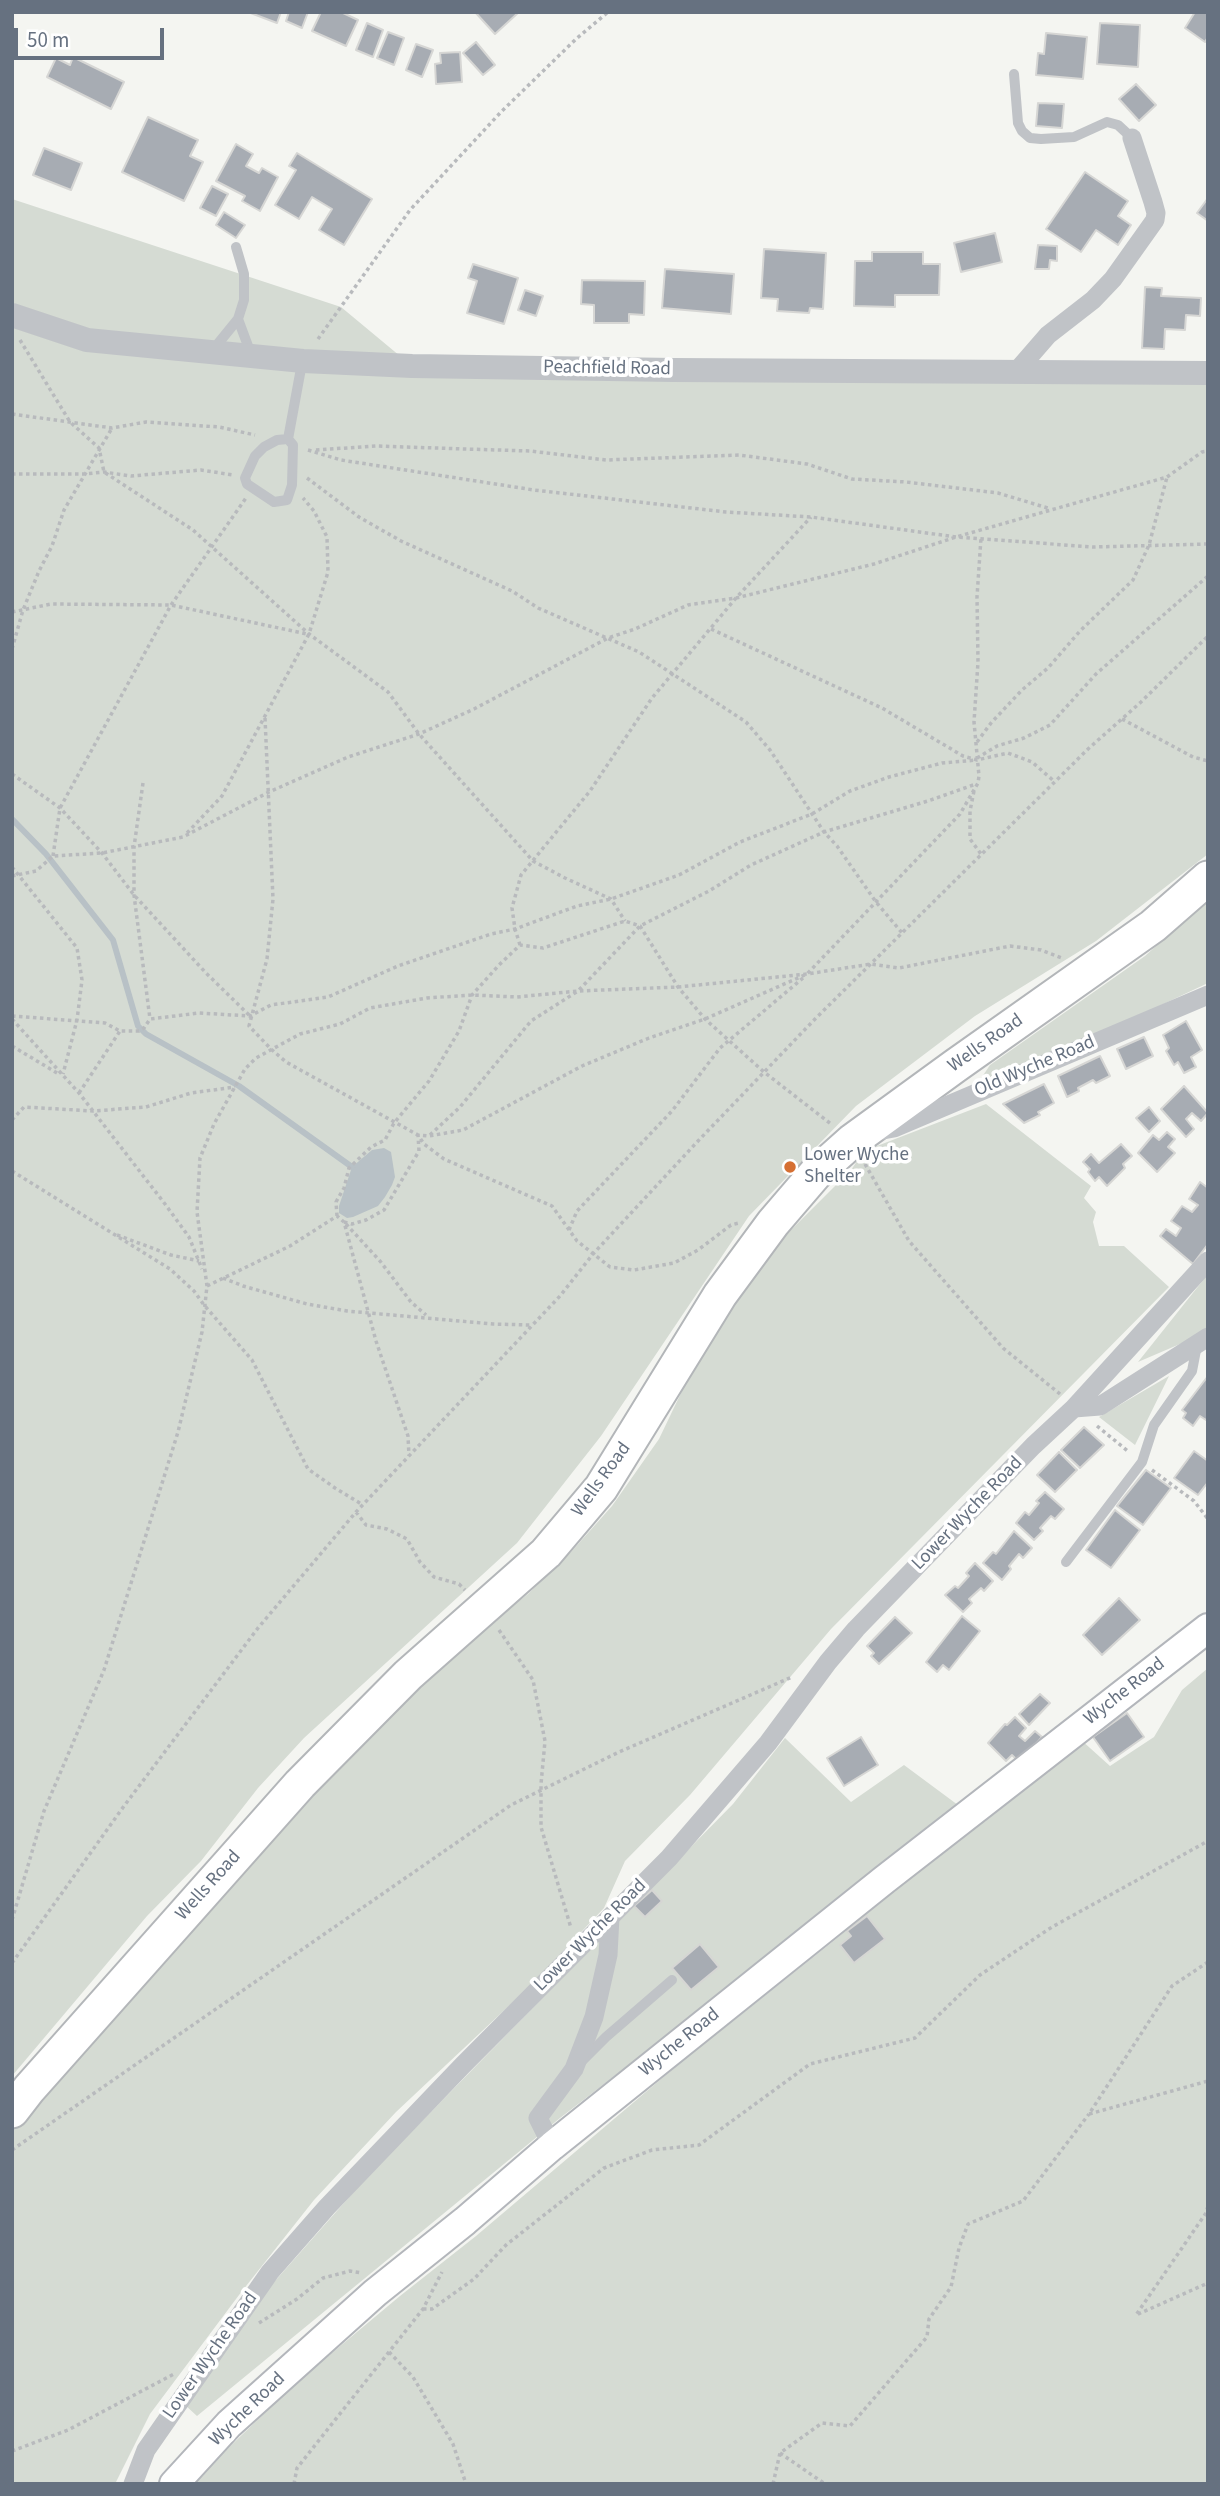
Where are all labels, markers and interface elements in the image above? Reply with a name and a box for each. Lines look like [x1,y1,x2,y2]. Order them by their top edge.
scale bar [18,14,168,58]
text: 50 m [27,25,69,55]
street label: Peachfield Road [543,356,671,382]
street label: Wells Road [944,1010,1028,1078]
street label: Old Wyche Road [971,1031,1099,1103]
place label: Lower Wyche Shelter [804,1145,909,1189]
marker: Lower Wyche Shelter [782,1159,798,1175]
street label: Wells Road [567,1438,637,1522]
street label: Lower Wyche Road [908,1452,1028,1576]
street label: Wyche Road [1080,1653,1170,1731]
street label: Wells Road [172,1846,246,1926]
street label: Lower Wyche Road [530,1875,652,1997]
street label: Wyche Road [635,2004,725,2082]
street label: Lower Wyche Road [159,2288,263,2424]
street label: Wyche Road [205,2368,291,2452]

